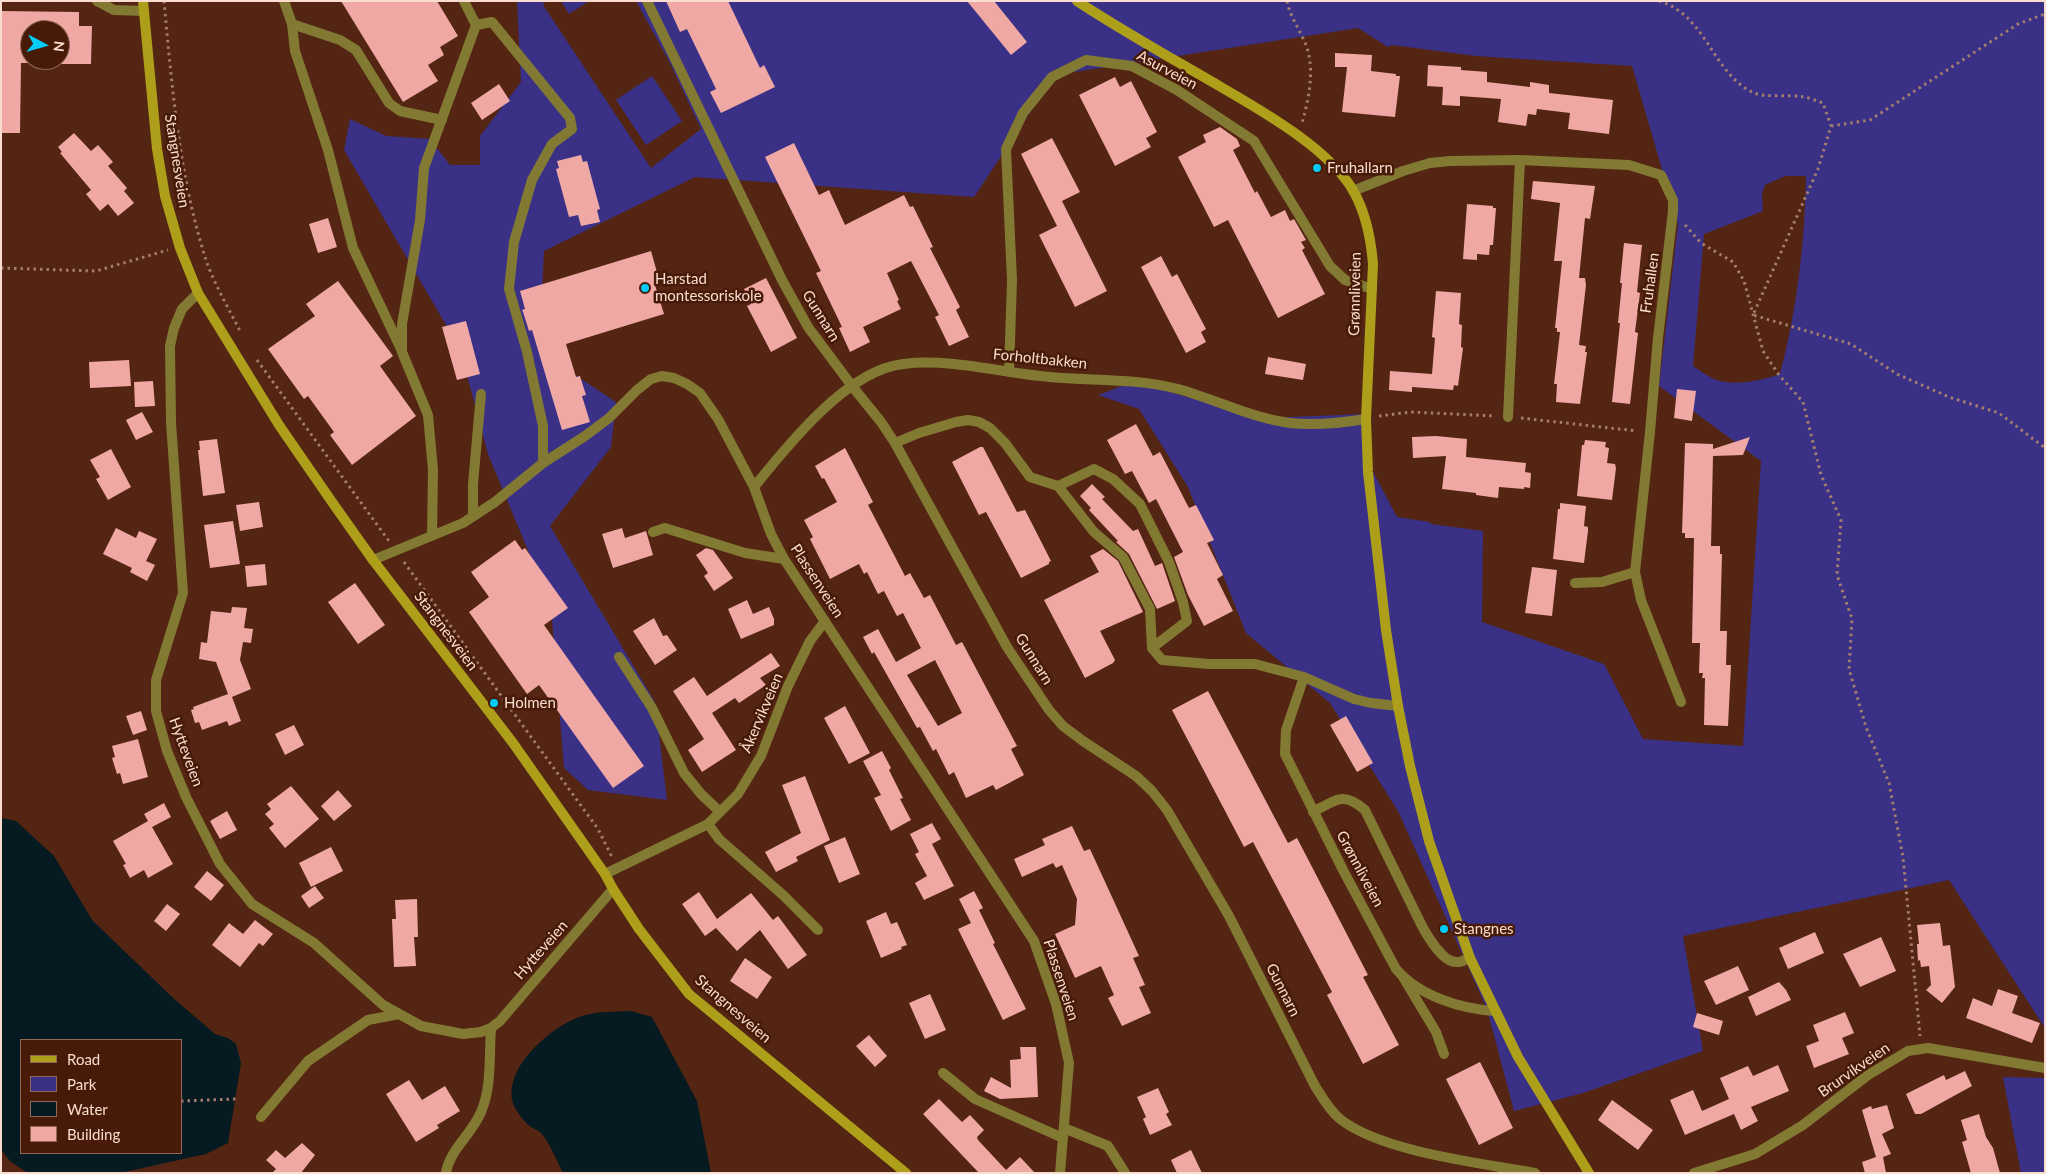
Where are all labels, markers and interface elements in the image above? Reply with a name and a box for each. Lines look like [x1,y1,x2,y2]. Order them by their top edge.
north arrow [20,20,70,70]
text: N [50,40,68,53]
street label: Asurveien [1134,47,1200,93]
street label: Stangnesveien [161,113,193,209]
place label: Fruhallarn [1327,159,1393,177]
marker: Fruhallarn [1311,162,1323,174]
street label: Grønnliveien [1345,252,1365,336]
street label: Fruhallen [1637,252,1663,314]
place label: Harstad montessoriskole [655,270,762,305]
marker: Harstad montessoriskole [639,282,651,294]
street label: Gunnarn [798,287,844,345]
street label: Forholtbakken [992,345,1088,373]
street label: Plassenveien [786,541,848,621]
street label: Stangnesveien [410,588,482,674]
street label: Gunnarn [1011,630,1057,688]
street label: Åkervikveien [737,670,787,756]
place label: Holmen [504,694,556,712]
marker: Holmen [488,697,500,709]
street label: Hytteveien [165,715,207,789]
street label: Grønnliveien [1332,828,1388,910]
street label: Hytteveien [510,917,572,983]
place label: Stangnes [1454,920,1514,938]
marker: Stangnes [1438,923,1450,935]
street label: Plassenveien [1039,937,1083,1023]
street label: Gunnarn [1262,960,1304,1020]
street label: Stangnesveien [691,971,775,1047]
legend [20,1039,182,1154]
street label: Brurvikveien [1815,1039,1893,1101]
text: Road [67,1050,100,1068]
text: Park [67,1075,96,1093]
text: Water [67,1100,108,1118]
text: Building [67,1125,120,1143]

